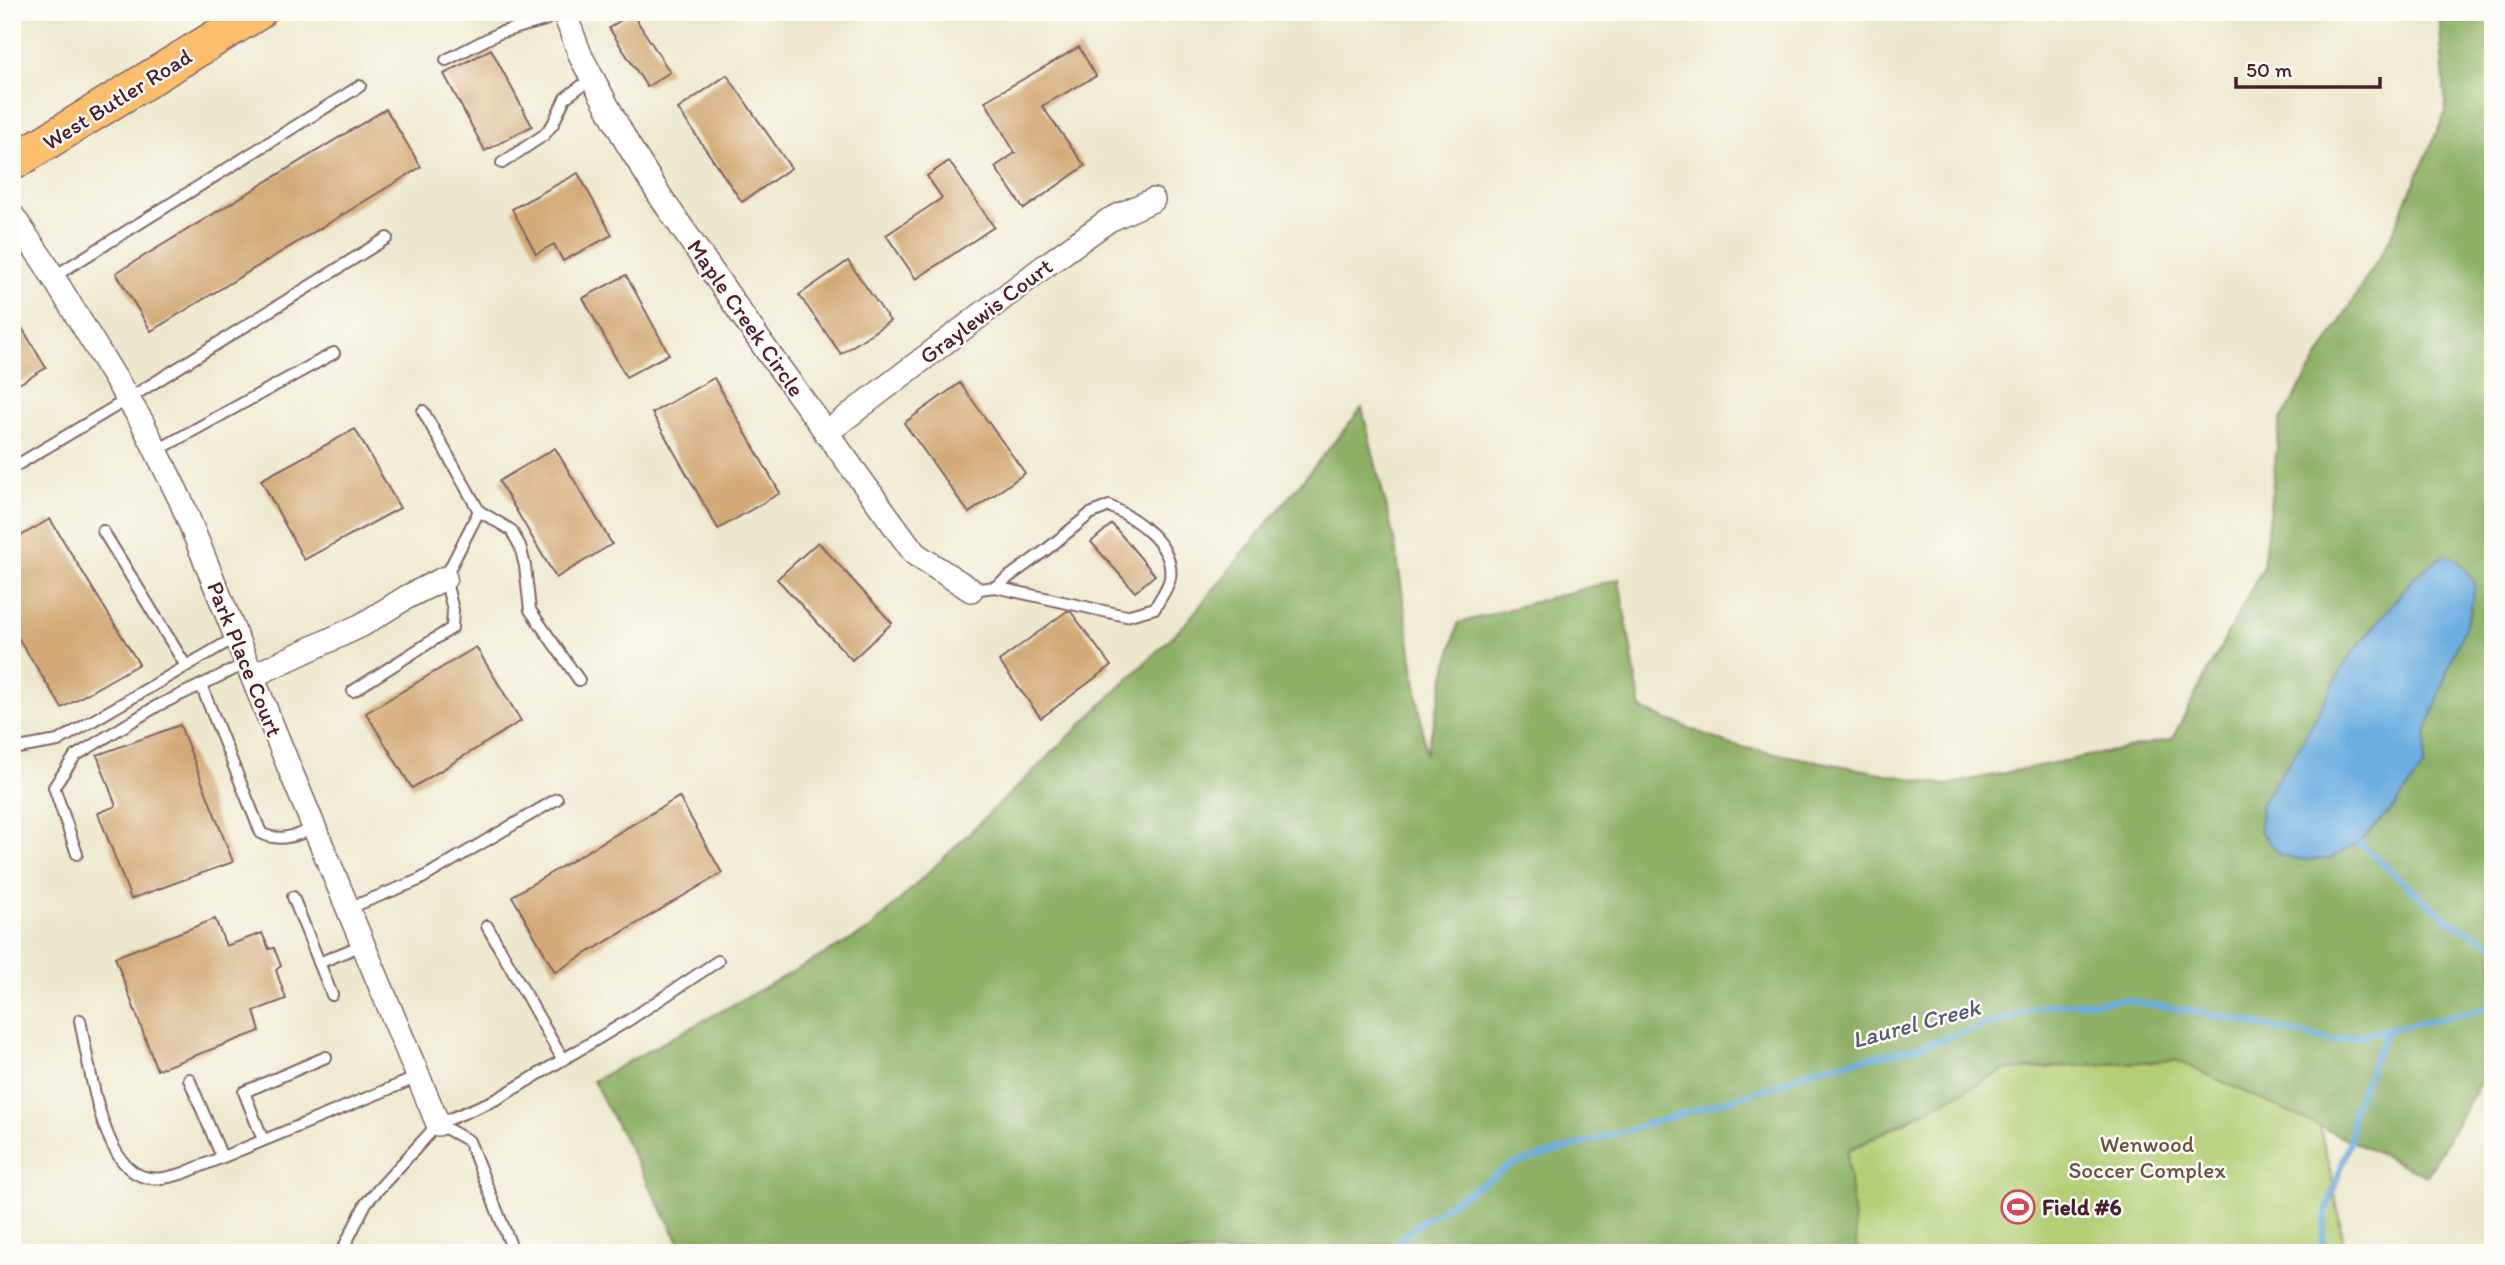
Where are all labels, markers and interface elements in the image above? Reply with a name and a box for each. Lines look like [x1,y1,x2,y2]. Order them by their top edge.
street label: West Butler Road [37,42,197,156]
scale bar [2236,46,2379,90]
text: 50 m [2246,57,2293,82]
street label: Maple Creek Circle [681,234,811,402]
street label: Graylewis Court [914,252,1058,370]
street label: Park Place Court [201,577,289,741]
water label: Laurel Creek [1849,992,1985,1054]
park label: Wenwood Soccer Complex [2068,1130,2226,1184]
sports icon: Field #6 [1999,1188,2037,1226]
place label: Field #6 [2042,1193,2122,1221]

